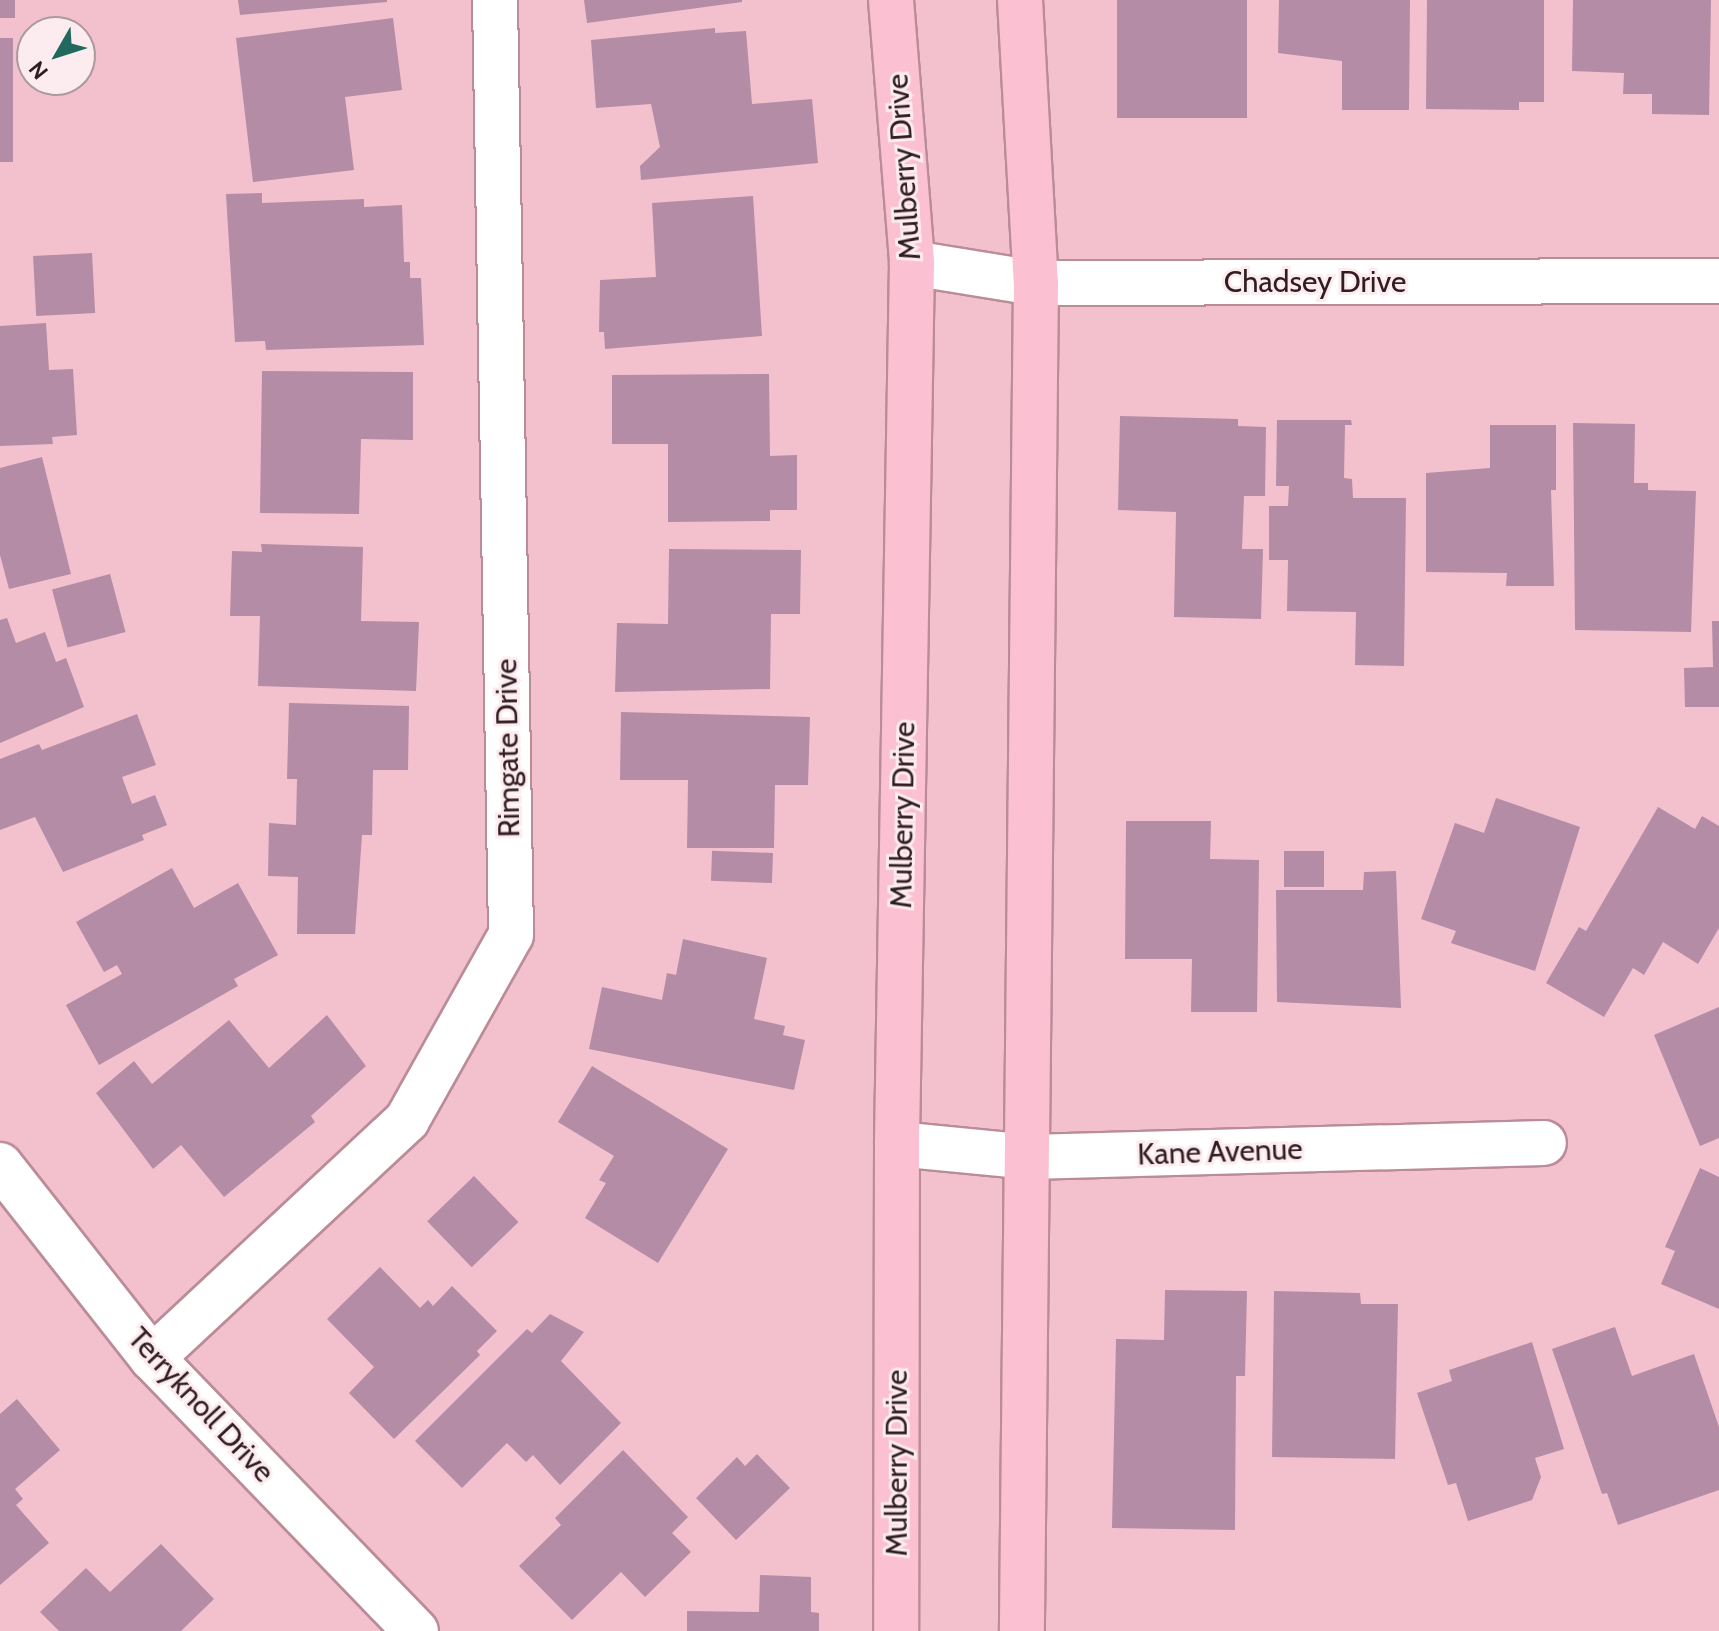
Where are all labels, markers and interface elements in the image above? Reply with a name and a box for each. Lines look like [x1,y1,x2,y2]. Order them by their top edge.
north arrow [16,16,96,96]
text: N [23,56,54,85]
street label: Mulberry Drive [880,72,928,262]
street label: Chadsey Drive [1224,264,1406,300]
street label: Rimgate Drive [488,658,528,838]
street label: Mulberry Drive [883,721,923,909]
street label: Kane Avenue [1137,1131,1303,1173]
street label: Terryknoll Drive [120,1320,282,1490]
street label: Mulberry Drive [879,1370,915,1556]

